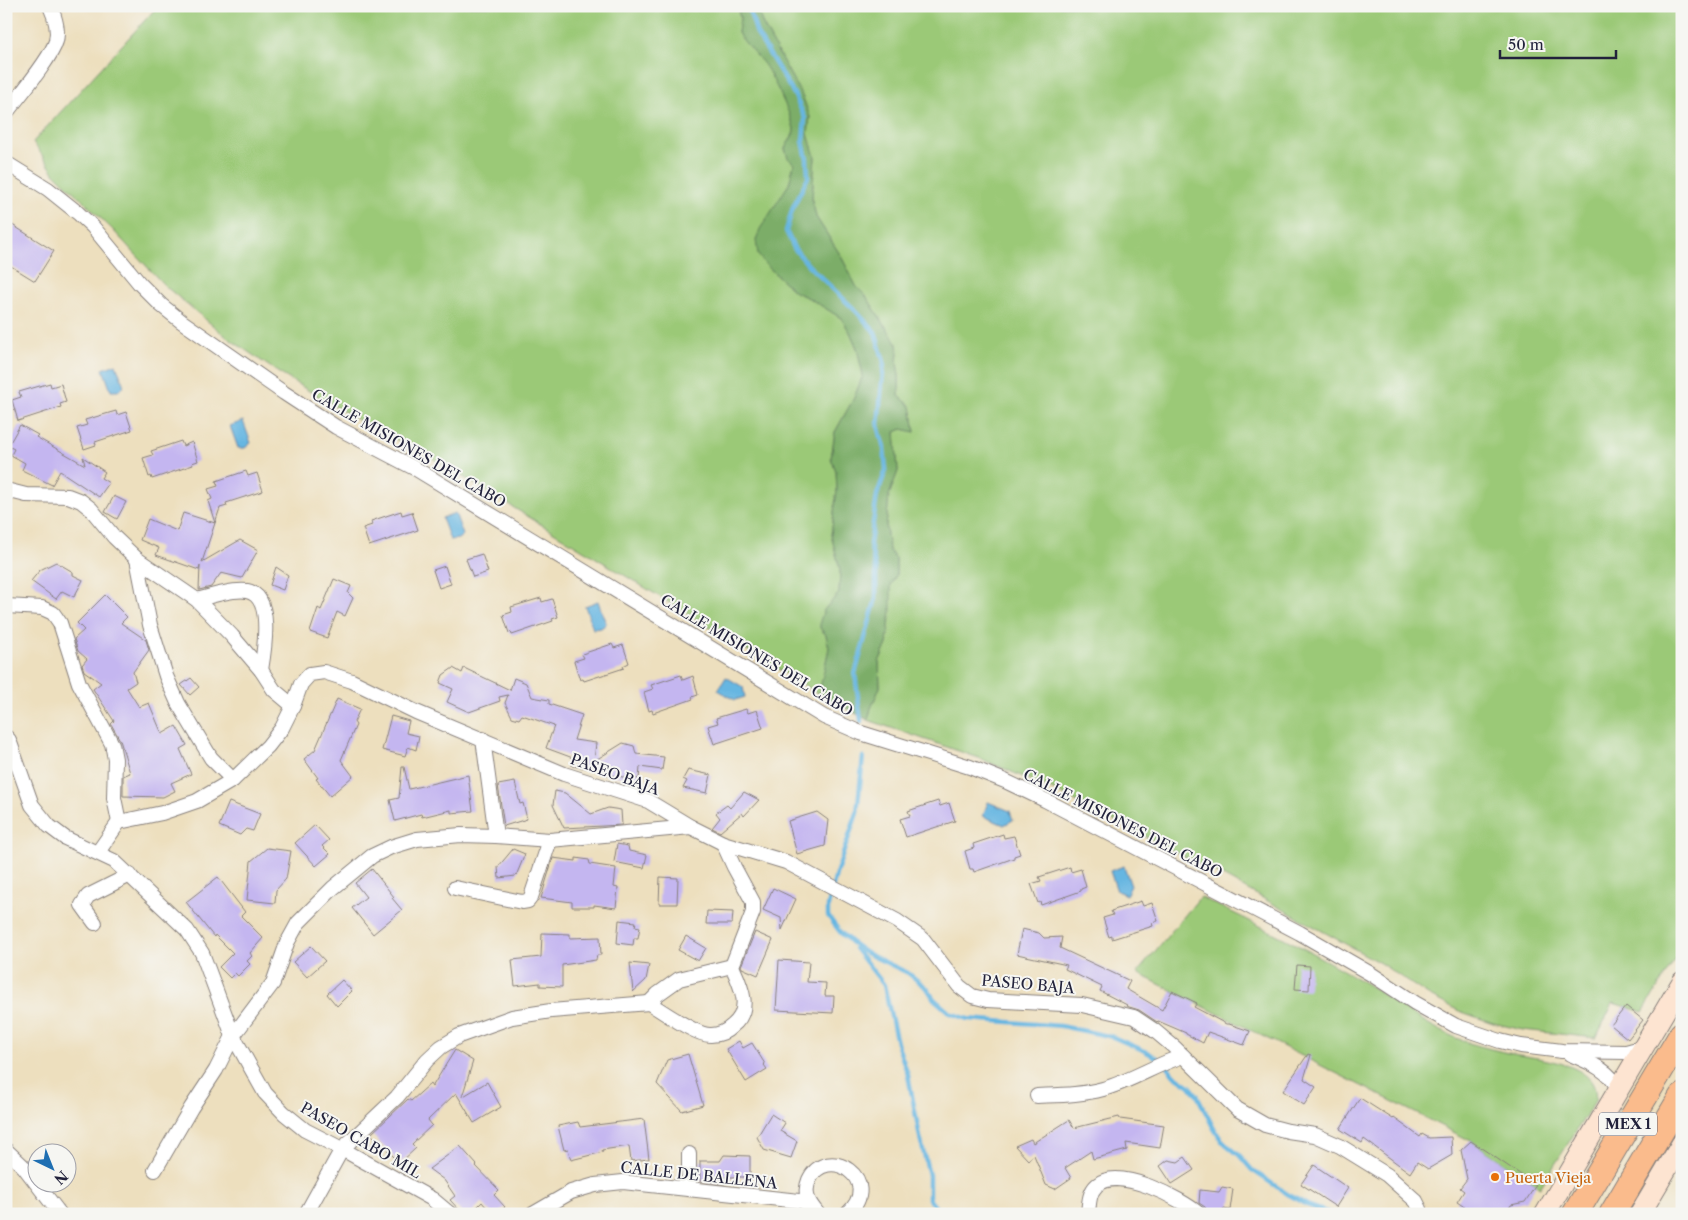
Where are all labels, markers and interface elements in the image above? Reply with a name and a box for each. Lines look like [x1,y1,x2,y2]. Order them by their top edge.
scale bar [1500,28,1617,60]
text: 50 m [1508,35,1544,54]
street label: CALLE MISIONES DEL CABO [308,384,510,512]
street label: CALLE MISIONES DEL CABO [657,590,857,720]
street label: PASEO BAJA [568,749,663,799]
street label: CALLE MISIONES DEL CABO [1020,764,1226,882]
street label: PASEO BAJA [981,970,1076,998]
street label: PASEO CABO MIL [297,1098,425,1182]
road number: MEX 1 [1599,1112,1657,1136]
north arrow [28,1142,78,1192]
street label: CALLE DE BALLENA [620,1157,779,1193]
text: N [50,1167,71,1188]
place label: Puerta Vieja [1505,1168,1591,1187]
marker: Puerta Vieja [1489,1171,1501,1183]

